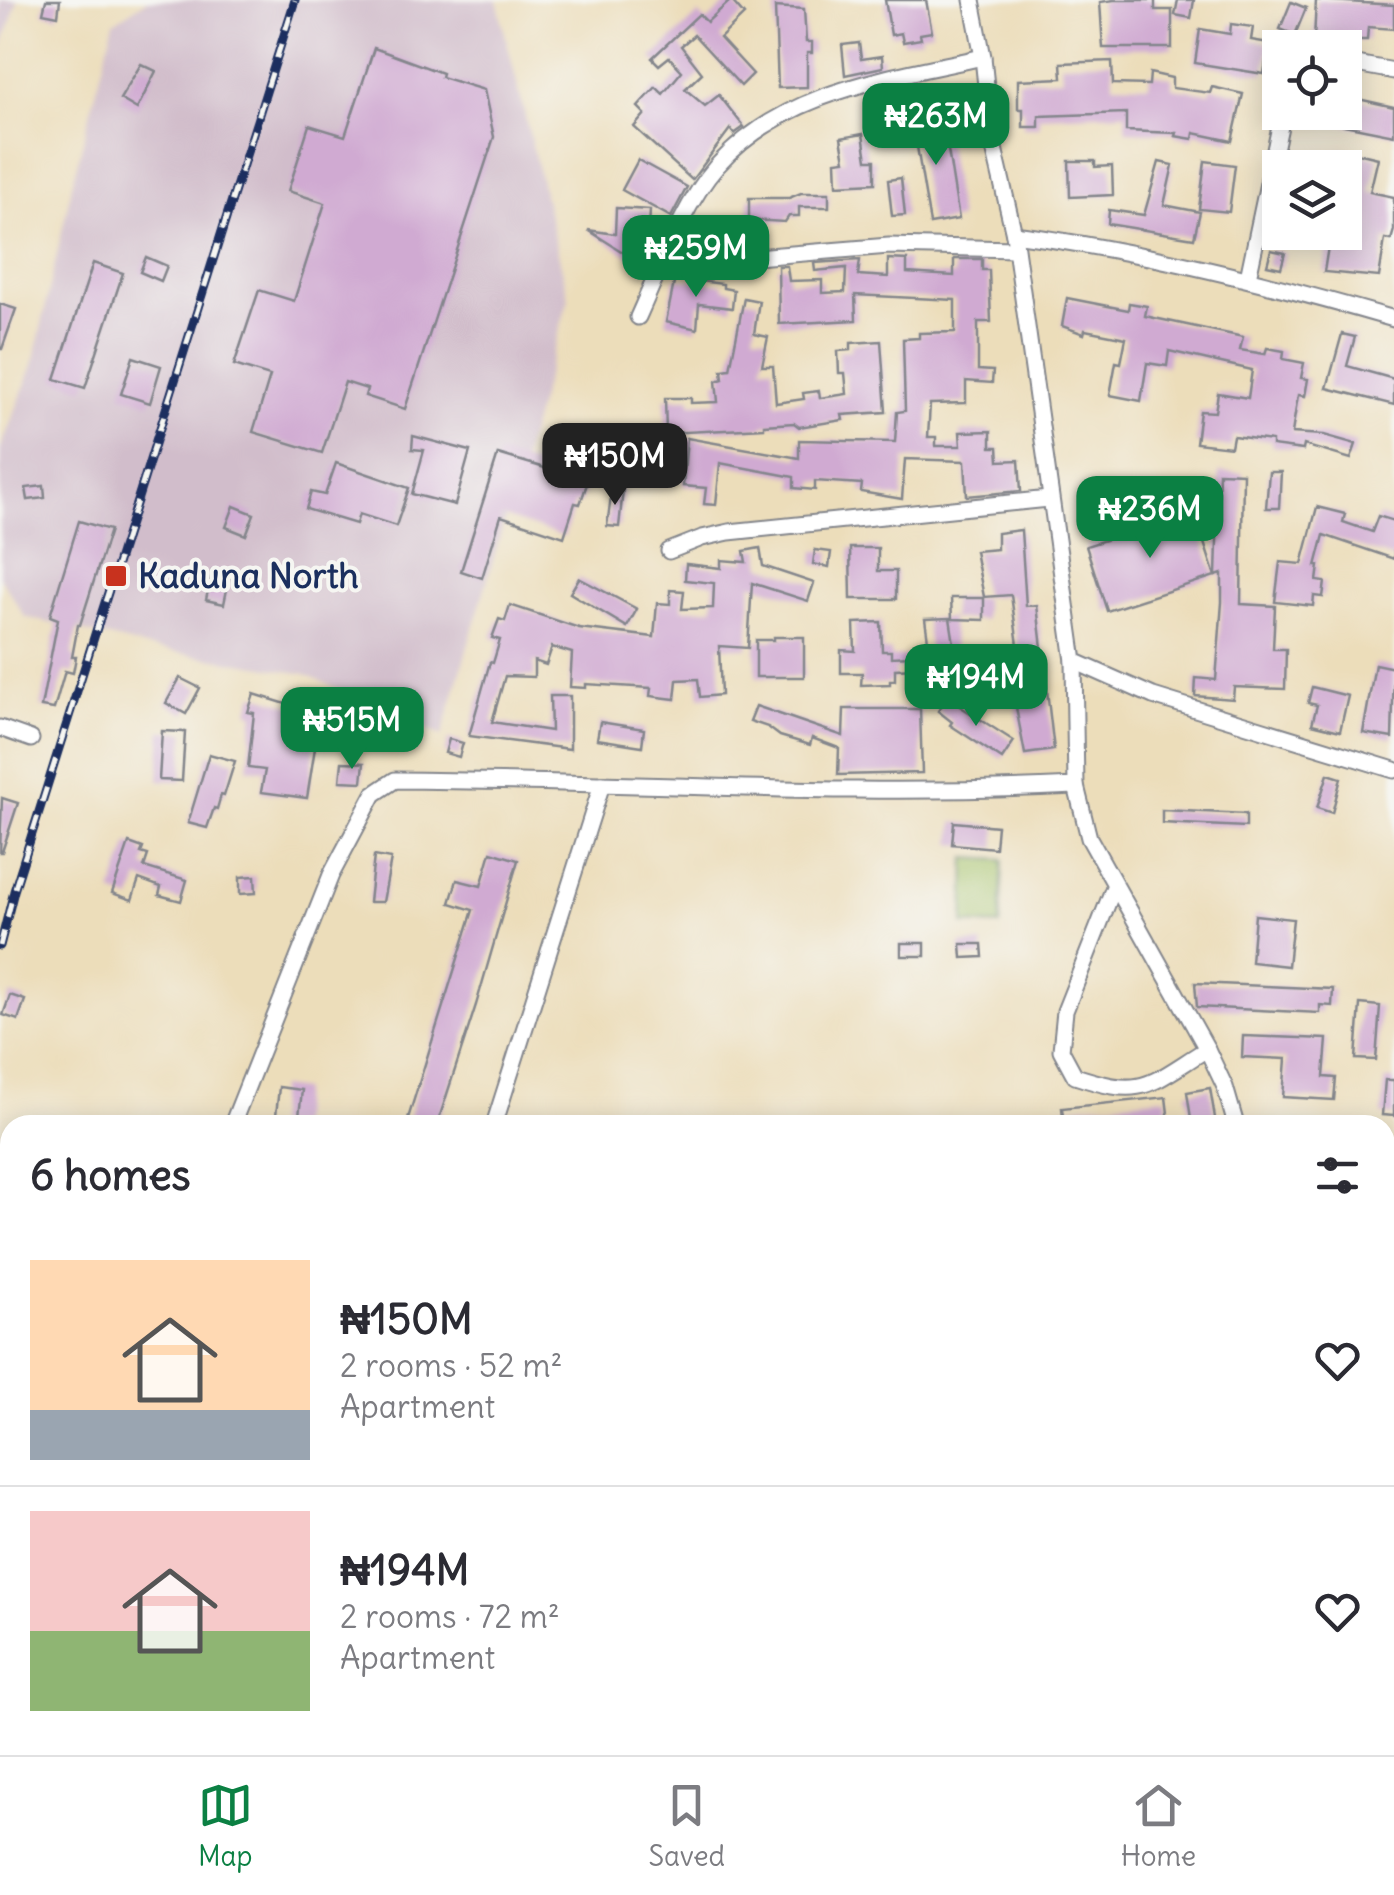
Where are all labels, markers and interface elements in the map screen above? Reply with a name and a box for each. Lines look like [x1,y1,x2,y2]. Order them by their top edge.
map controls [1262,30,1362,250]
button: locate [1262,30,1362,130]
pin: ₦263M [866,83,1006,168]
text: ₦263M [884,95,988,136]
button: layers [1262,150,1362,250]
pin: ₦259M [626,215,766,300]
text: ₦259M [644,227,748,268]
pin: ₦150M [545,423,685,508]
text: ₦150M [564,435,666,476]
pin: ₦236M [1080,476,1220,561]
text: ₦236M [1098,488,1202,529]
place label: Kaduna North [138,553,359,597]
marker: Kaduna North [103,563,129,589]
pin: ₦194M [906,644,1046,729]
text: ₦194M [927,656,1025,697]
pin: ₦515M [282,687,422,772]
text: ₦515M [303,699,401,740]
icon: filters [1310,1148,1365,1203]
text: 6 homes [30,1149,191,1201]
text: ₦150M [340,1293,473,1345]
icon: home [110,1300,230,1420]
icon: heart [1310,1333,1365,1388]
text: 2 rooms · 52 m² [340,1345,562,1386]
text: Apartment [340,1386,495,1427]
text: ₦194M [340,1544,470,1596]
icon: home [110,1551,230,1671]
icon: heart [1310,1584,1365,1639]
text: 2 rooms · 72 m² [340,1596,560,1637]
text: Apartment [340,1637,495,1678]
tab: Map [198,1778,253,1874]
tab: Saved [648,1778,725,1874]
tab: Home [1121,1778,1196,1874]

